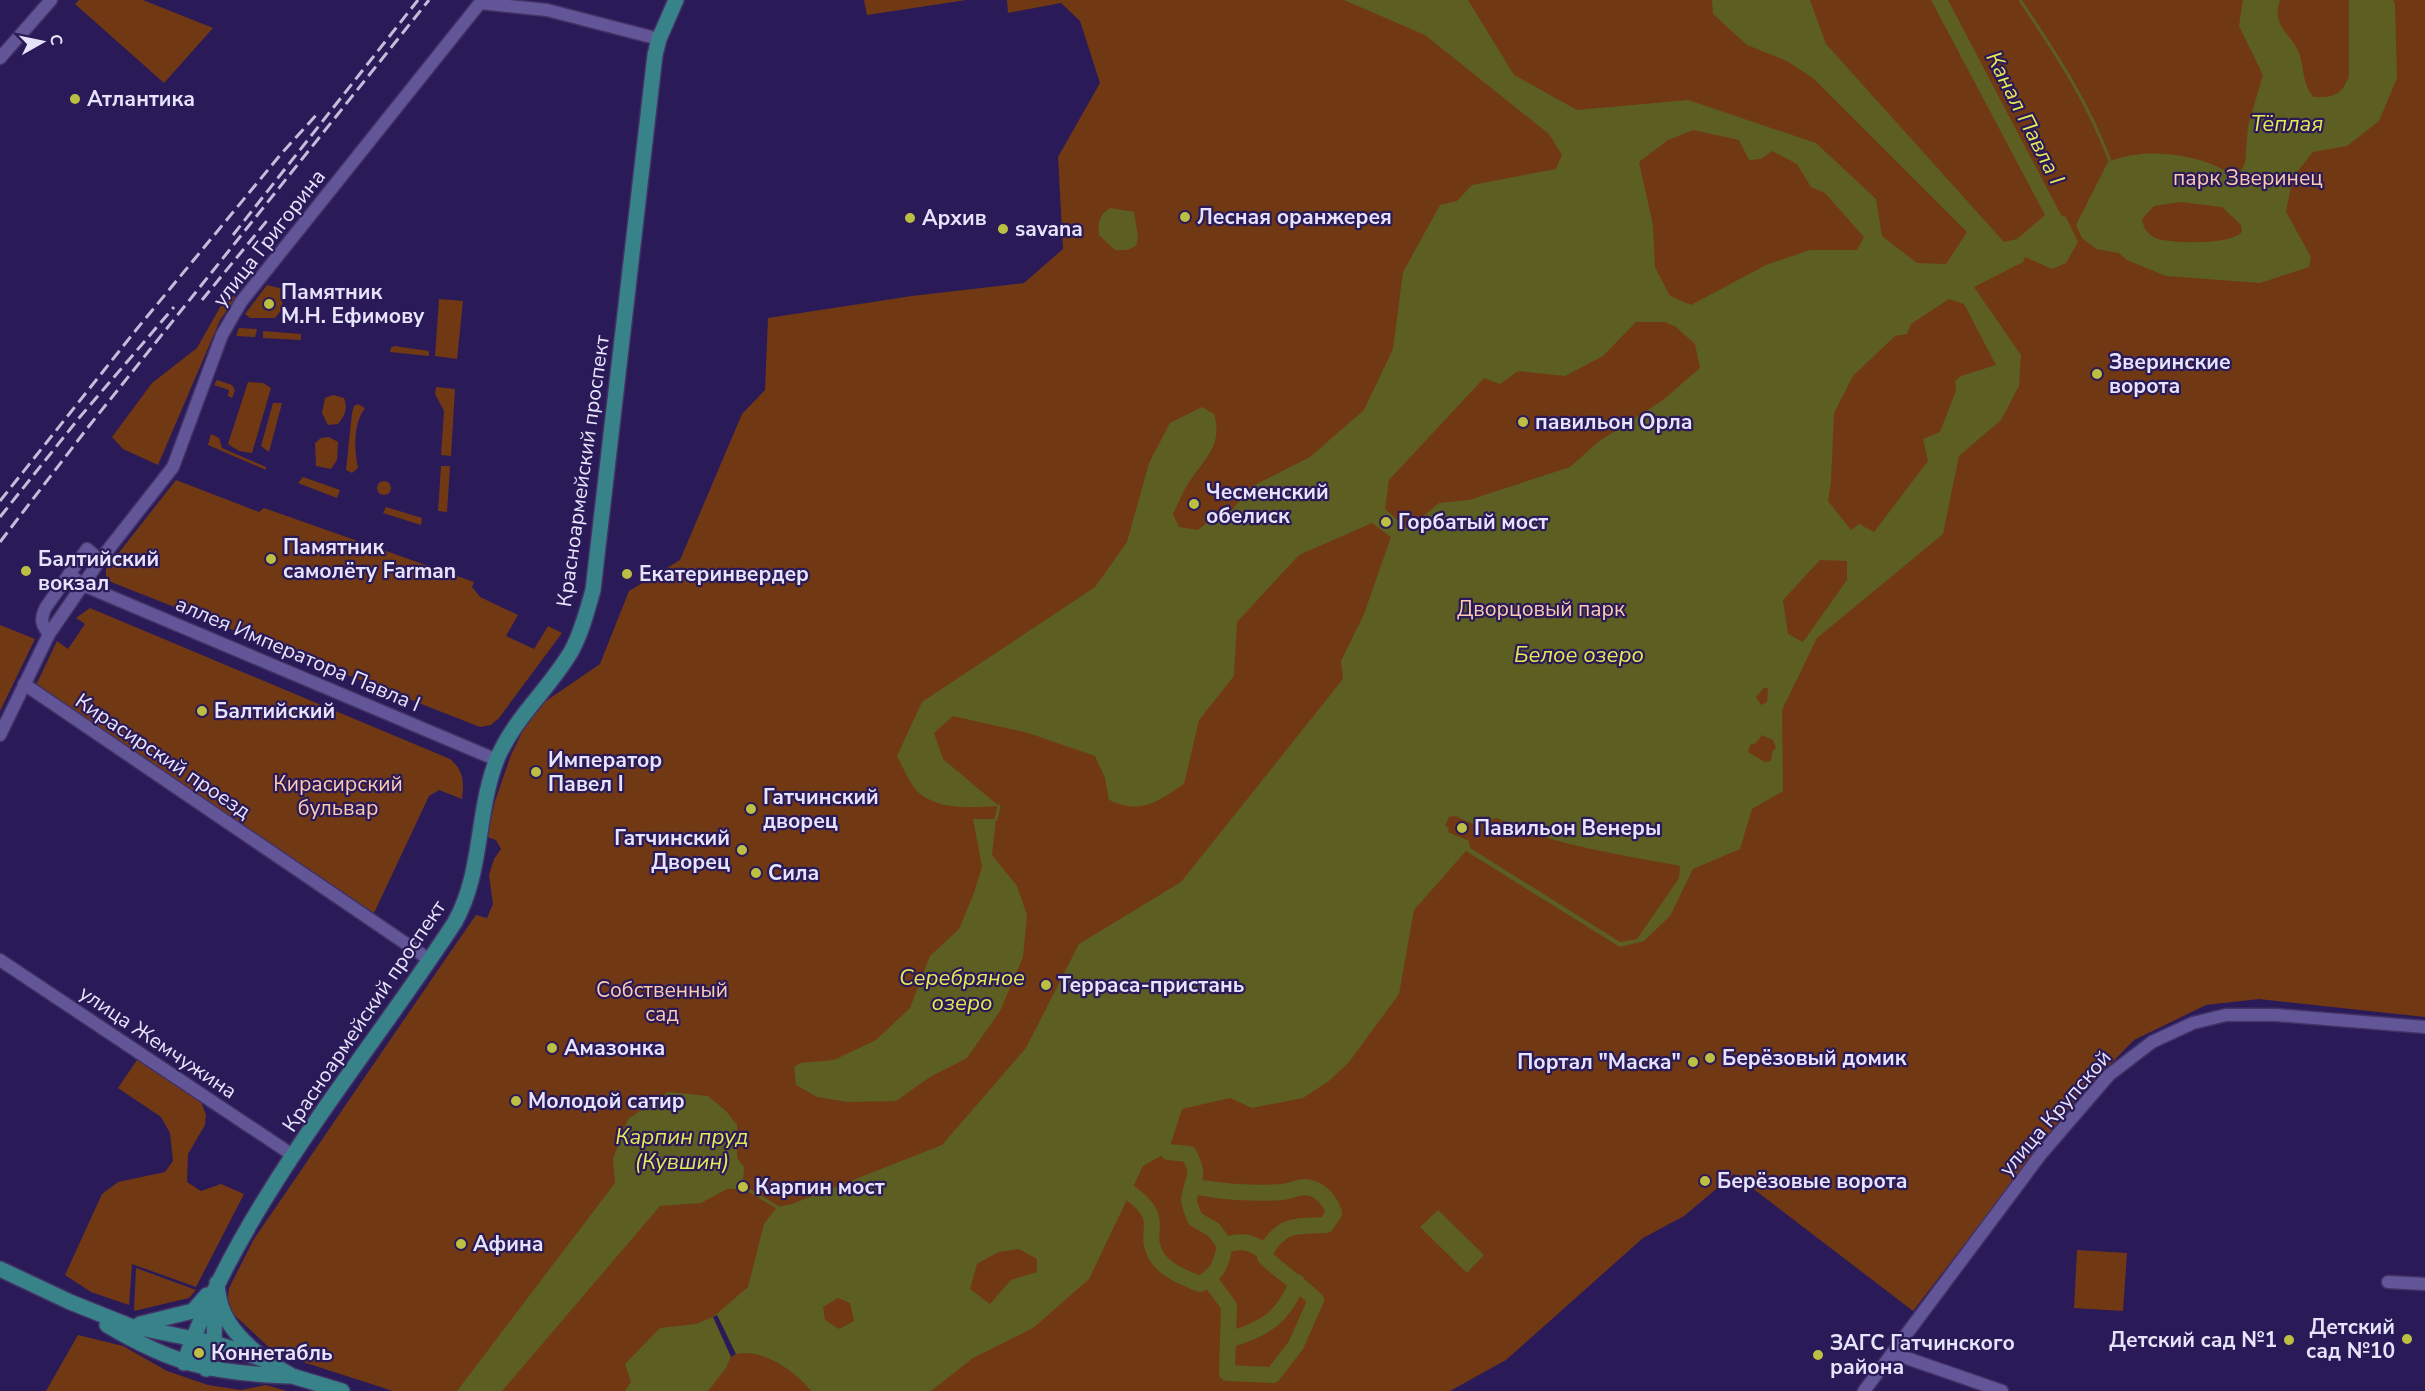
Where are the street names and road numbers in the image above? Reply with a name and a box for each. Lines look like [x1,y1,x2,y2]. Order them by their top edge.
street label: улица Григорина [206,163,332,313]
street label: Красноармейский проспект [550,333,616,609]
street label: аллея Императора Павла I [171,590,425,718]
street label: Кирасирский проезд [70,687,256,825]
street label: Красноармейский проспект [276,894,453,1137]
street label: улица Жемчужина [74,979,242,1105]
street label: улица Крупской [1993,1044,2117,1182]

